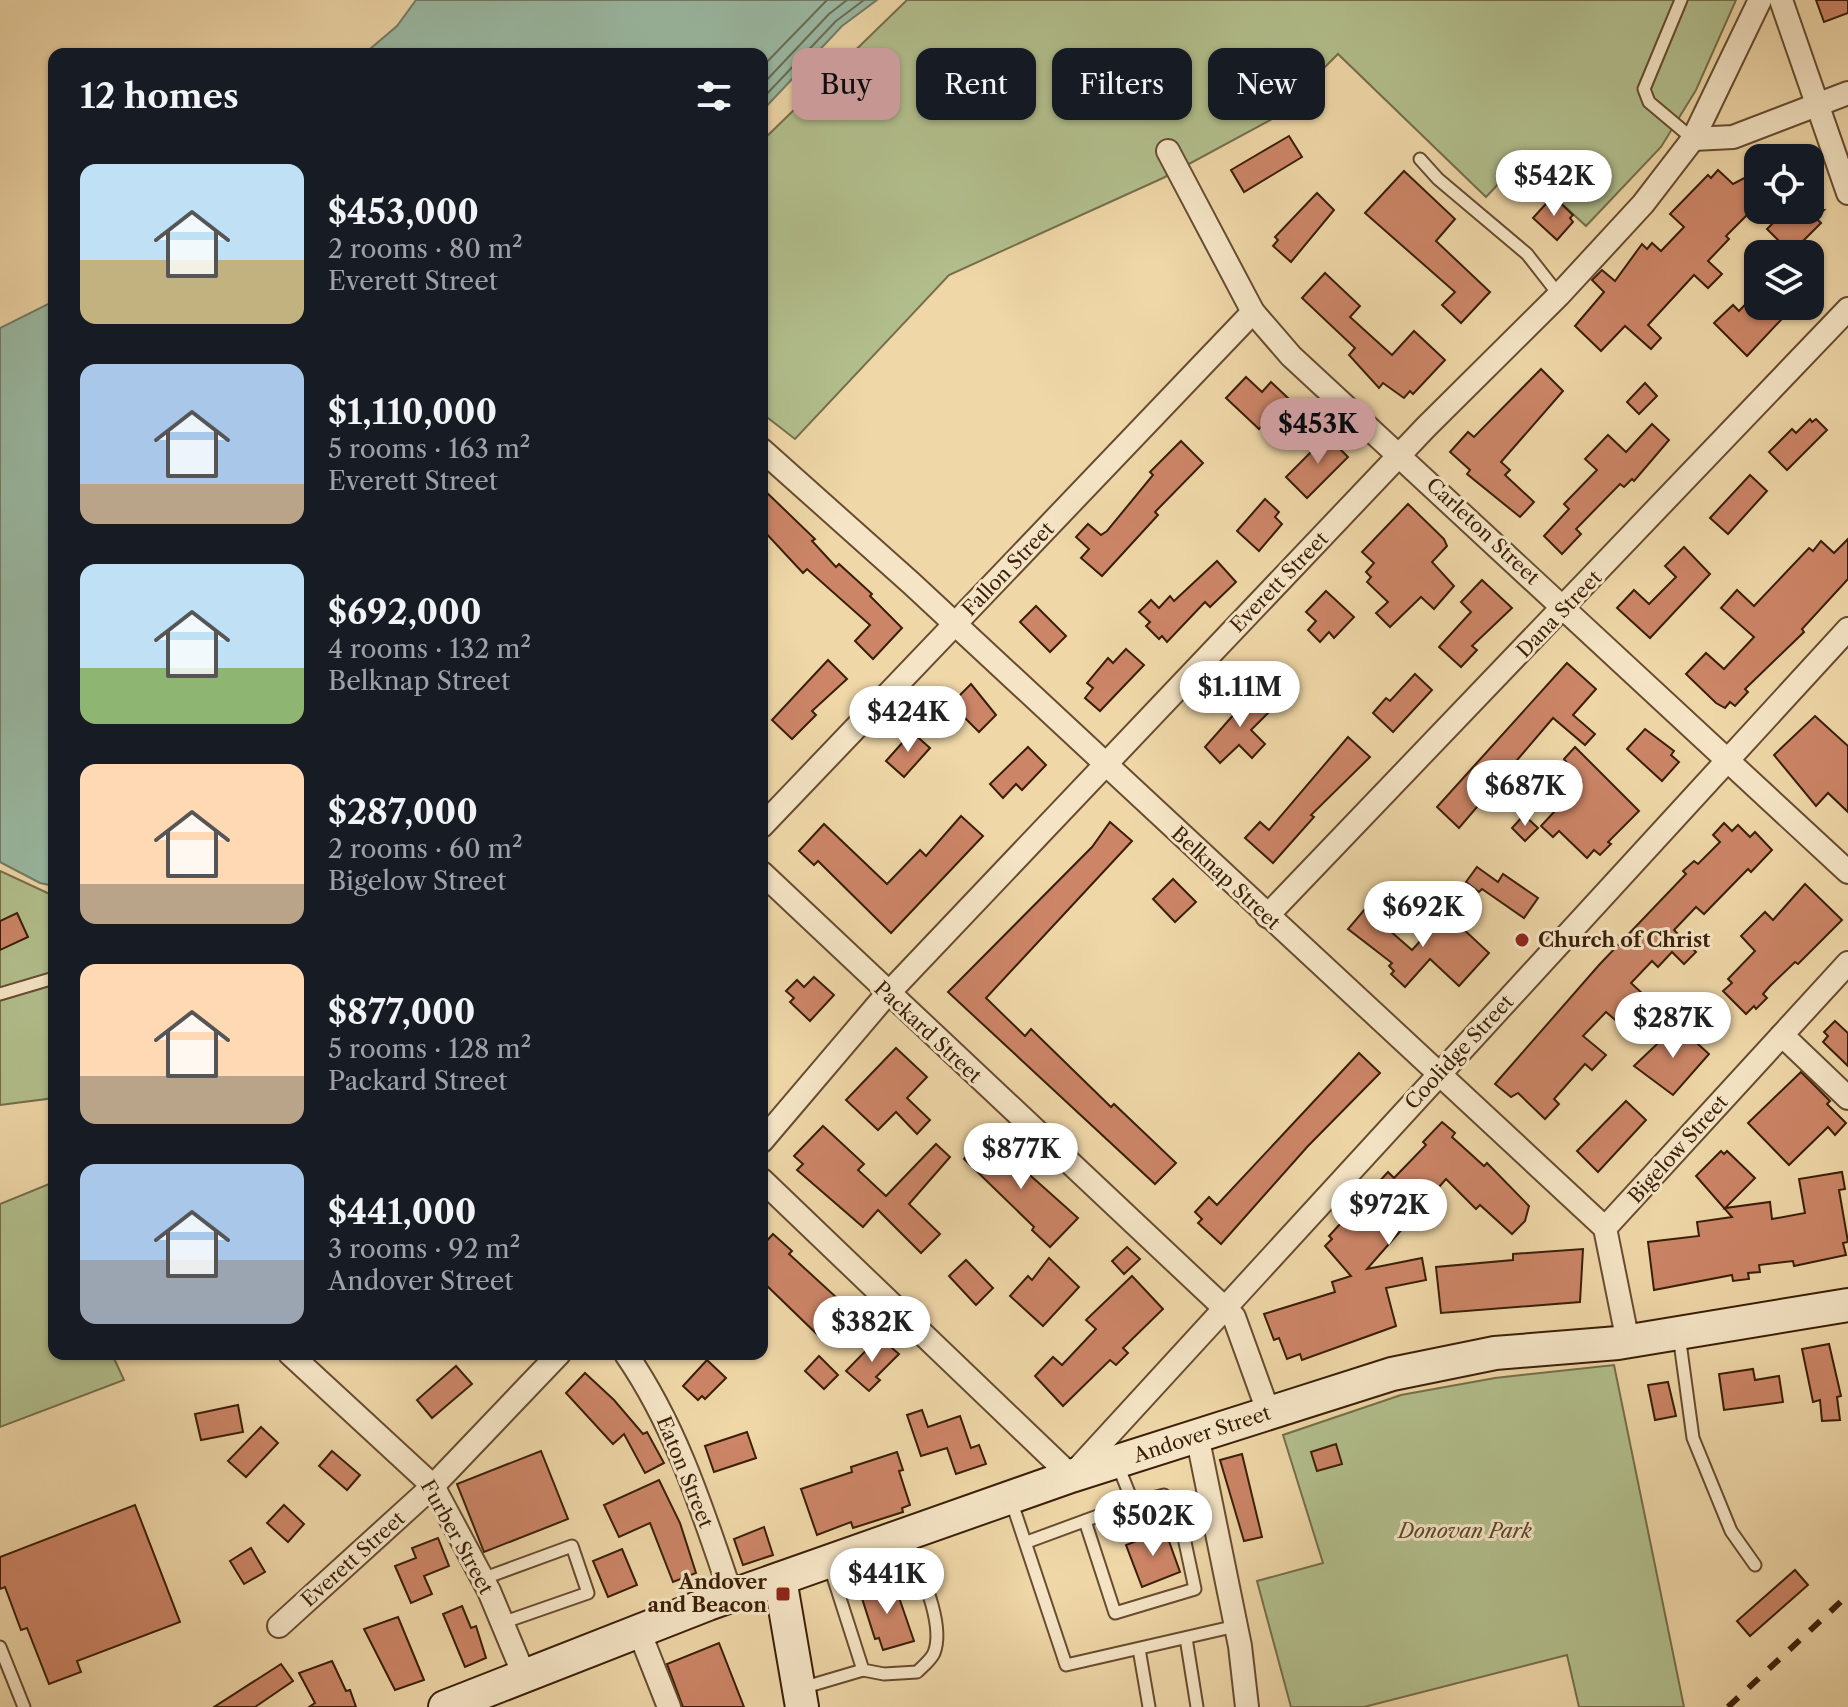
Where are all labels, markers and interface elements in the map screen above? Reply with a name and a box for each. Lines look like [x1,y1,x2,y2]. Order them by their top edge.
chip: Buy [792,48,900,120]
chip: Rent [916,48,1036,120]
chip: Filters [1052,48,1192,120]
chip: New [1208,48,1325,120]
icon: filters [692,74,736,118]
text: 12 homes [80,75,239,117]
map controls [1744,144,1824,320]
button: locate [1744,144,1824,224]
pin: $542K [1498,150,1610,218]
text: $542K [1514,160,1594,192]
text: $453,000 [328,191,479,233]
icon: home [144,196,240,292]
text: 2 rooms · 80 m² [328,233,523,265]
button: layers [1744,240,1824,320]
text: Everett Street [328,265,498,297]
text: $1,110,000 [328,391,497,433]
icon: home [144,396,240,492]
pin: $453K [1262,398,1374,466]
text: $453K [1278,408,1358,440]
text: 5 rooms · 163 m² [328,433,530,465]
text: Everett Street [328,465,498,497]
street label: Carleton Street [1422,473,1544,589]
street label: Fallon Street [957,517,1059,621]
street label: Everett Street [1225,527,1333,637]
street label: Dana Street [1512,566,1606,662]
text: $692,000 [328,591,482,633]
icon: home [144,596,240,692]
text: 4 rooms · 132 m² [328,633,531,665]
pin: $1.11M [1175,661,1305,729]
text: Belknap Street [328,665,510,697]
text: $1.11M [1198,671,1282,703]
pin: $424K [852,686,964,754]
text: $424K [867,696,949,728]
pin: $687K [1469,760,1581,828]
text: $687K [1485,770,1565,802]
text: $287,000 [328,791,478,833]
icon: home [144,796,240,892]
street label: Belknap Street [1167,821,1285,935]
text: 2 rooms · 60 m² [328,833,523,865]
text: Bigelow Street [328,865,506,897]
pin: $692K [1367,881,1479,949]
text: $692K [1382,891,1464,923]
place label: Church of Christ [1538,928,1710,952]
marker: Church of Christ [1513,931,1531,949]
street label: Packard Street [869,976,987,1088]
street label: Coolidge Street [1400,990,1518,1114]
text: $877,000 [328,991,475,1033]
pin: $287K [1617,992,1729,1060]
icon: home [144,996,240,1092]
text: $287K [1633,1002,1713,1034]
text: 5 rooms · 128 m² [328,1033,531,1065]
text: Packard Street [328,1065,507,1097]
street label: Bigelow Street [1623,1090,1733,1208]
pin: $877K [965,1123,1077,1191]
text: $877K [982,1133,1060,1165]
pin: $972K [1333,1179,1445,1247]
text: $972K [1349,1189,1429,1221]
text: $441,000 [328,1191,477,1233]
icon: home [144,1196,240,1292]
text: 3 rooms · 92 m² [328,1233,520,1265]
text: Andover Street [328,1265,514,1297]
pin: $382K [816,1296,928,1364]
text: $382K [831,1306,913,1338]
street label: Andover Street [1129,1401,1274,1468]
street label: Eaton Street [652,1413,718,1531]
street label: Furber Street [416,1476,498,1598]
pin: $502K [1097,1490,1209,1558]
text: $502K [1112,1500,1194,1532]
street label: Everett Street [296,1506,410,1612]
park label: Donovan Park [1396,1519,1532,1543]
pin: $441K [831,1548,943,1616]
text: $441K [848,1558,926,1590]
place label: Andover and Beacon [648,1570,767,1617]
marker: Andover and Beacon [774,1585,792,1603]

